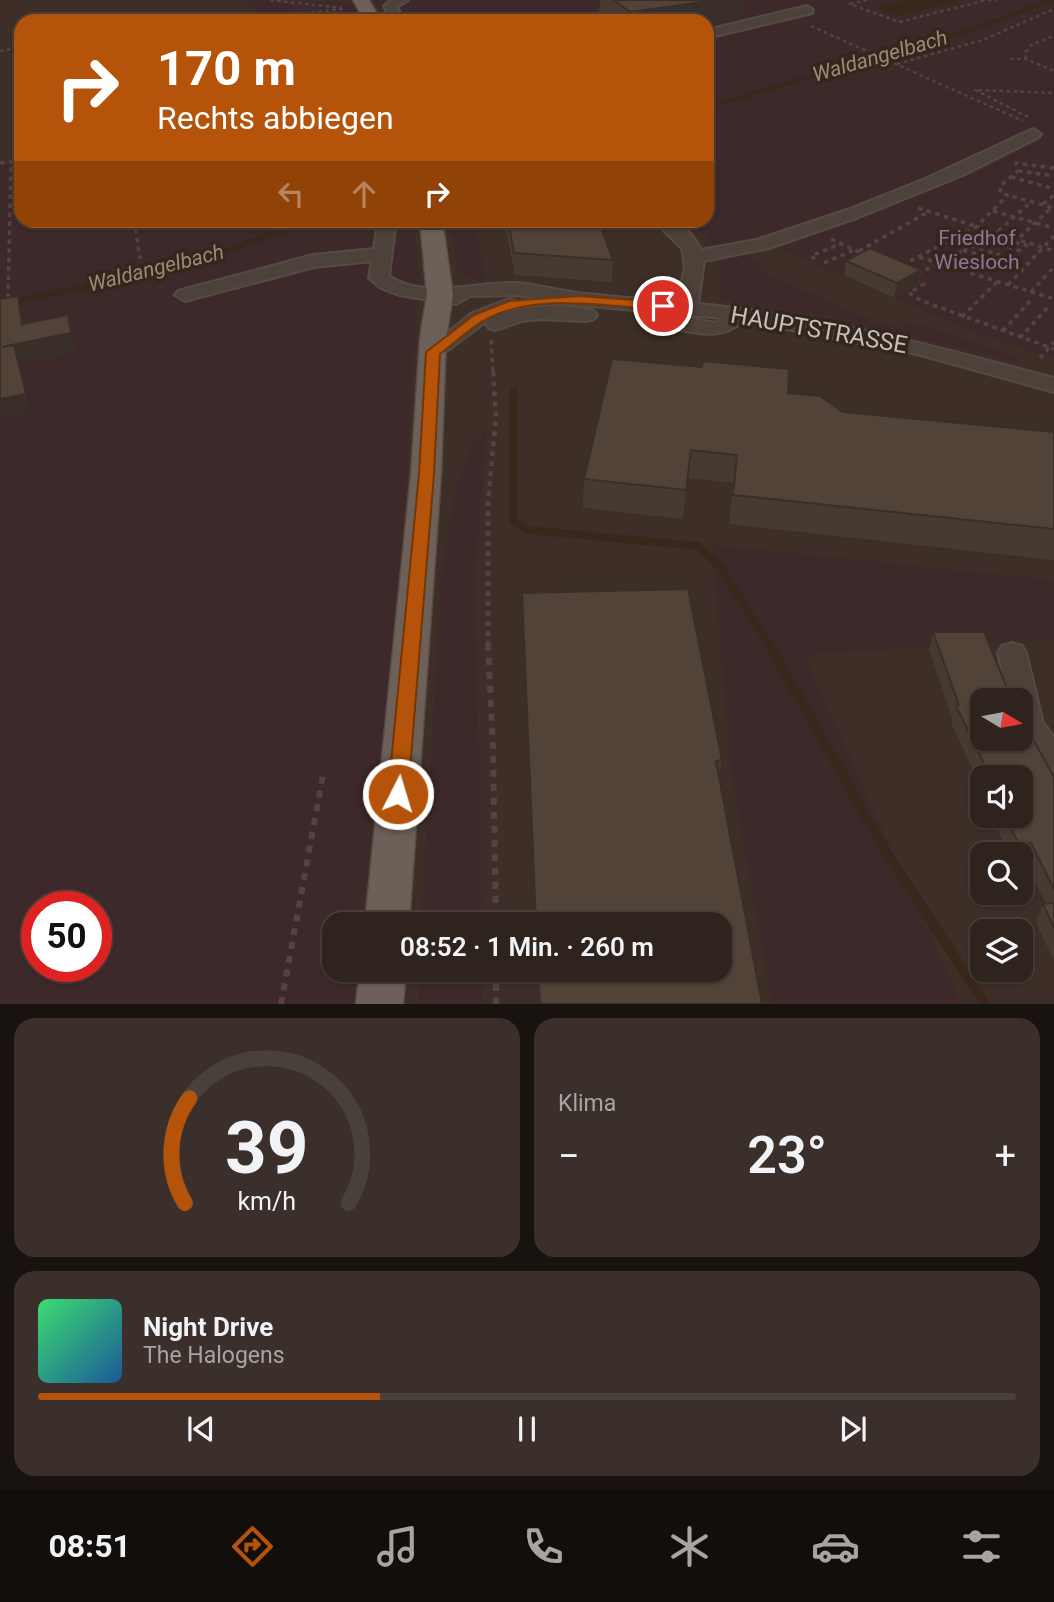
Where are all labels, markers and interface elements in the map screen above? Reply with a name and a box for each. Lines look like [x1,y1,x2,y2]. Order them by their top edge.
water label: Waldangelbach [810,25,950,87]
text: 170 m [157,40,296,97]
icon: right [42,42,133,133]
text: Rechts abbiegen [157,99,394,137]
icon: left [272,175,310,213]
icon: ahead [345,175,383,213]
icon: right [418,175,456,213]
park label: Friedhof Wiesloch [934,226,1020,274]
water label: Waldangelbach [86,240,226,296]
pin [633,276,693,336]
icon: arrive [644,287,682,325]
street label: HAUPTSTRASSE [729,301,909,359]
north arrow [970,688,1032,751]
map controls [970,688,1033,982]
position arrow [361,757,435,831]
button: sound [970,765,1033,828]
button: search [970,842,1033,905]
speed limit sign: 50 [21,891,112,982]
button: layers [970,919,1033,982]
text: 08:52 · 1 Min. · 260 m [400,932,654,962]
text: Klima [558,1090,616,1117]
text: 39 [225,1106,309,1192]
text: 23° [747,1125,827,1186]
text: − [558,1134,580,1178]
text: + [994,1134,1016,1178]
text: km/h [238,1187,296,1216]
text: Night Drive [143,1312,273,1342]
text: The Halogens [143,1342,285,1369]
icon: previous [182,1410,220,1448]
icon: pause [508,1410,546,1448]
icon: next [834,1410,872,1448]
icon: directions [228,1522,277,1571]
icon: music [373,1522,422,1571]
icon: phone [519,1522,568,1571]
icon: climate [665,1522,714,1571]
icon: car [811,1522,860,1571]
icon: filters [957,1522,1006,1571]
text: 08:51 [48,1527,131,1565]

